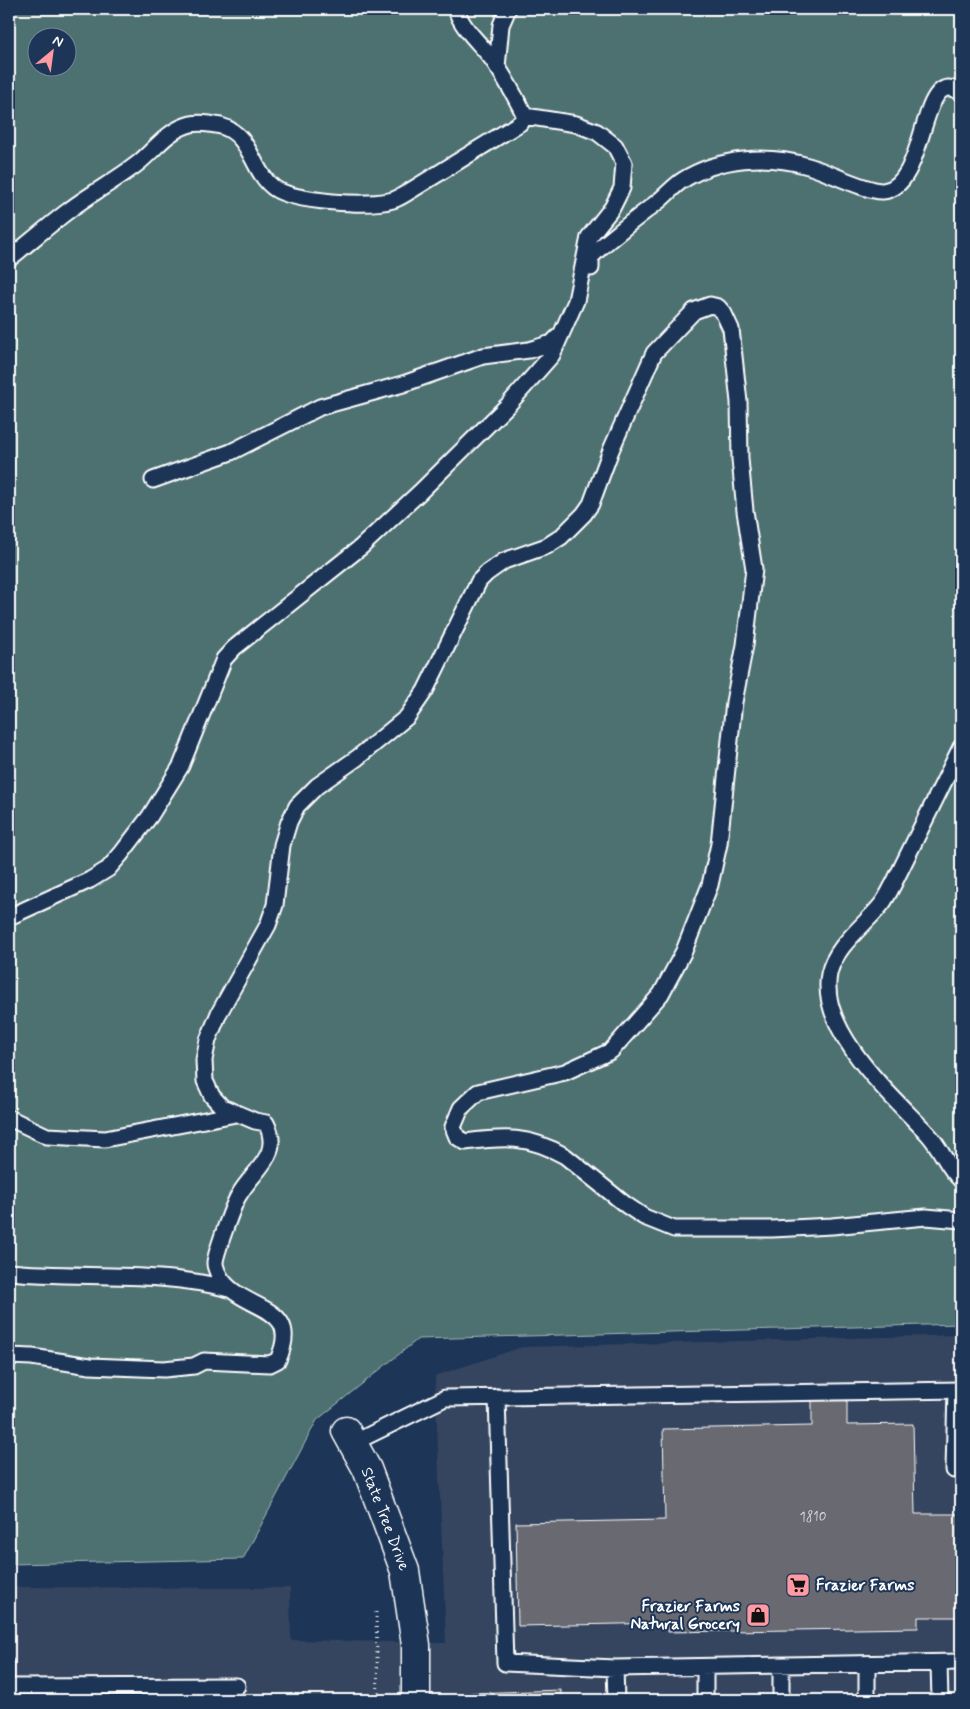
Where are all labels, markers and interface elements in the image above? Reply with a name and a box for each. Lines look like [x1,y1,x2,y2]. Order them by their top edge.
north arrow [28,28,78,78]
text: N [49,31,66,52]
street label: State Tree Drive [356,1464,415,1574]
house number: 1810 [799,1508,827,1526]
supermarket icon: Frazier Farms [785,1572,811,1598]
place label: Frazier Farms [816,1575,914,1596]
place label: Frazier Farms Natural Grocery [630,1596,740,1635]
shop icon: Frazier Farms Natural Grocery [745,1602,771,1628]

